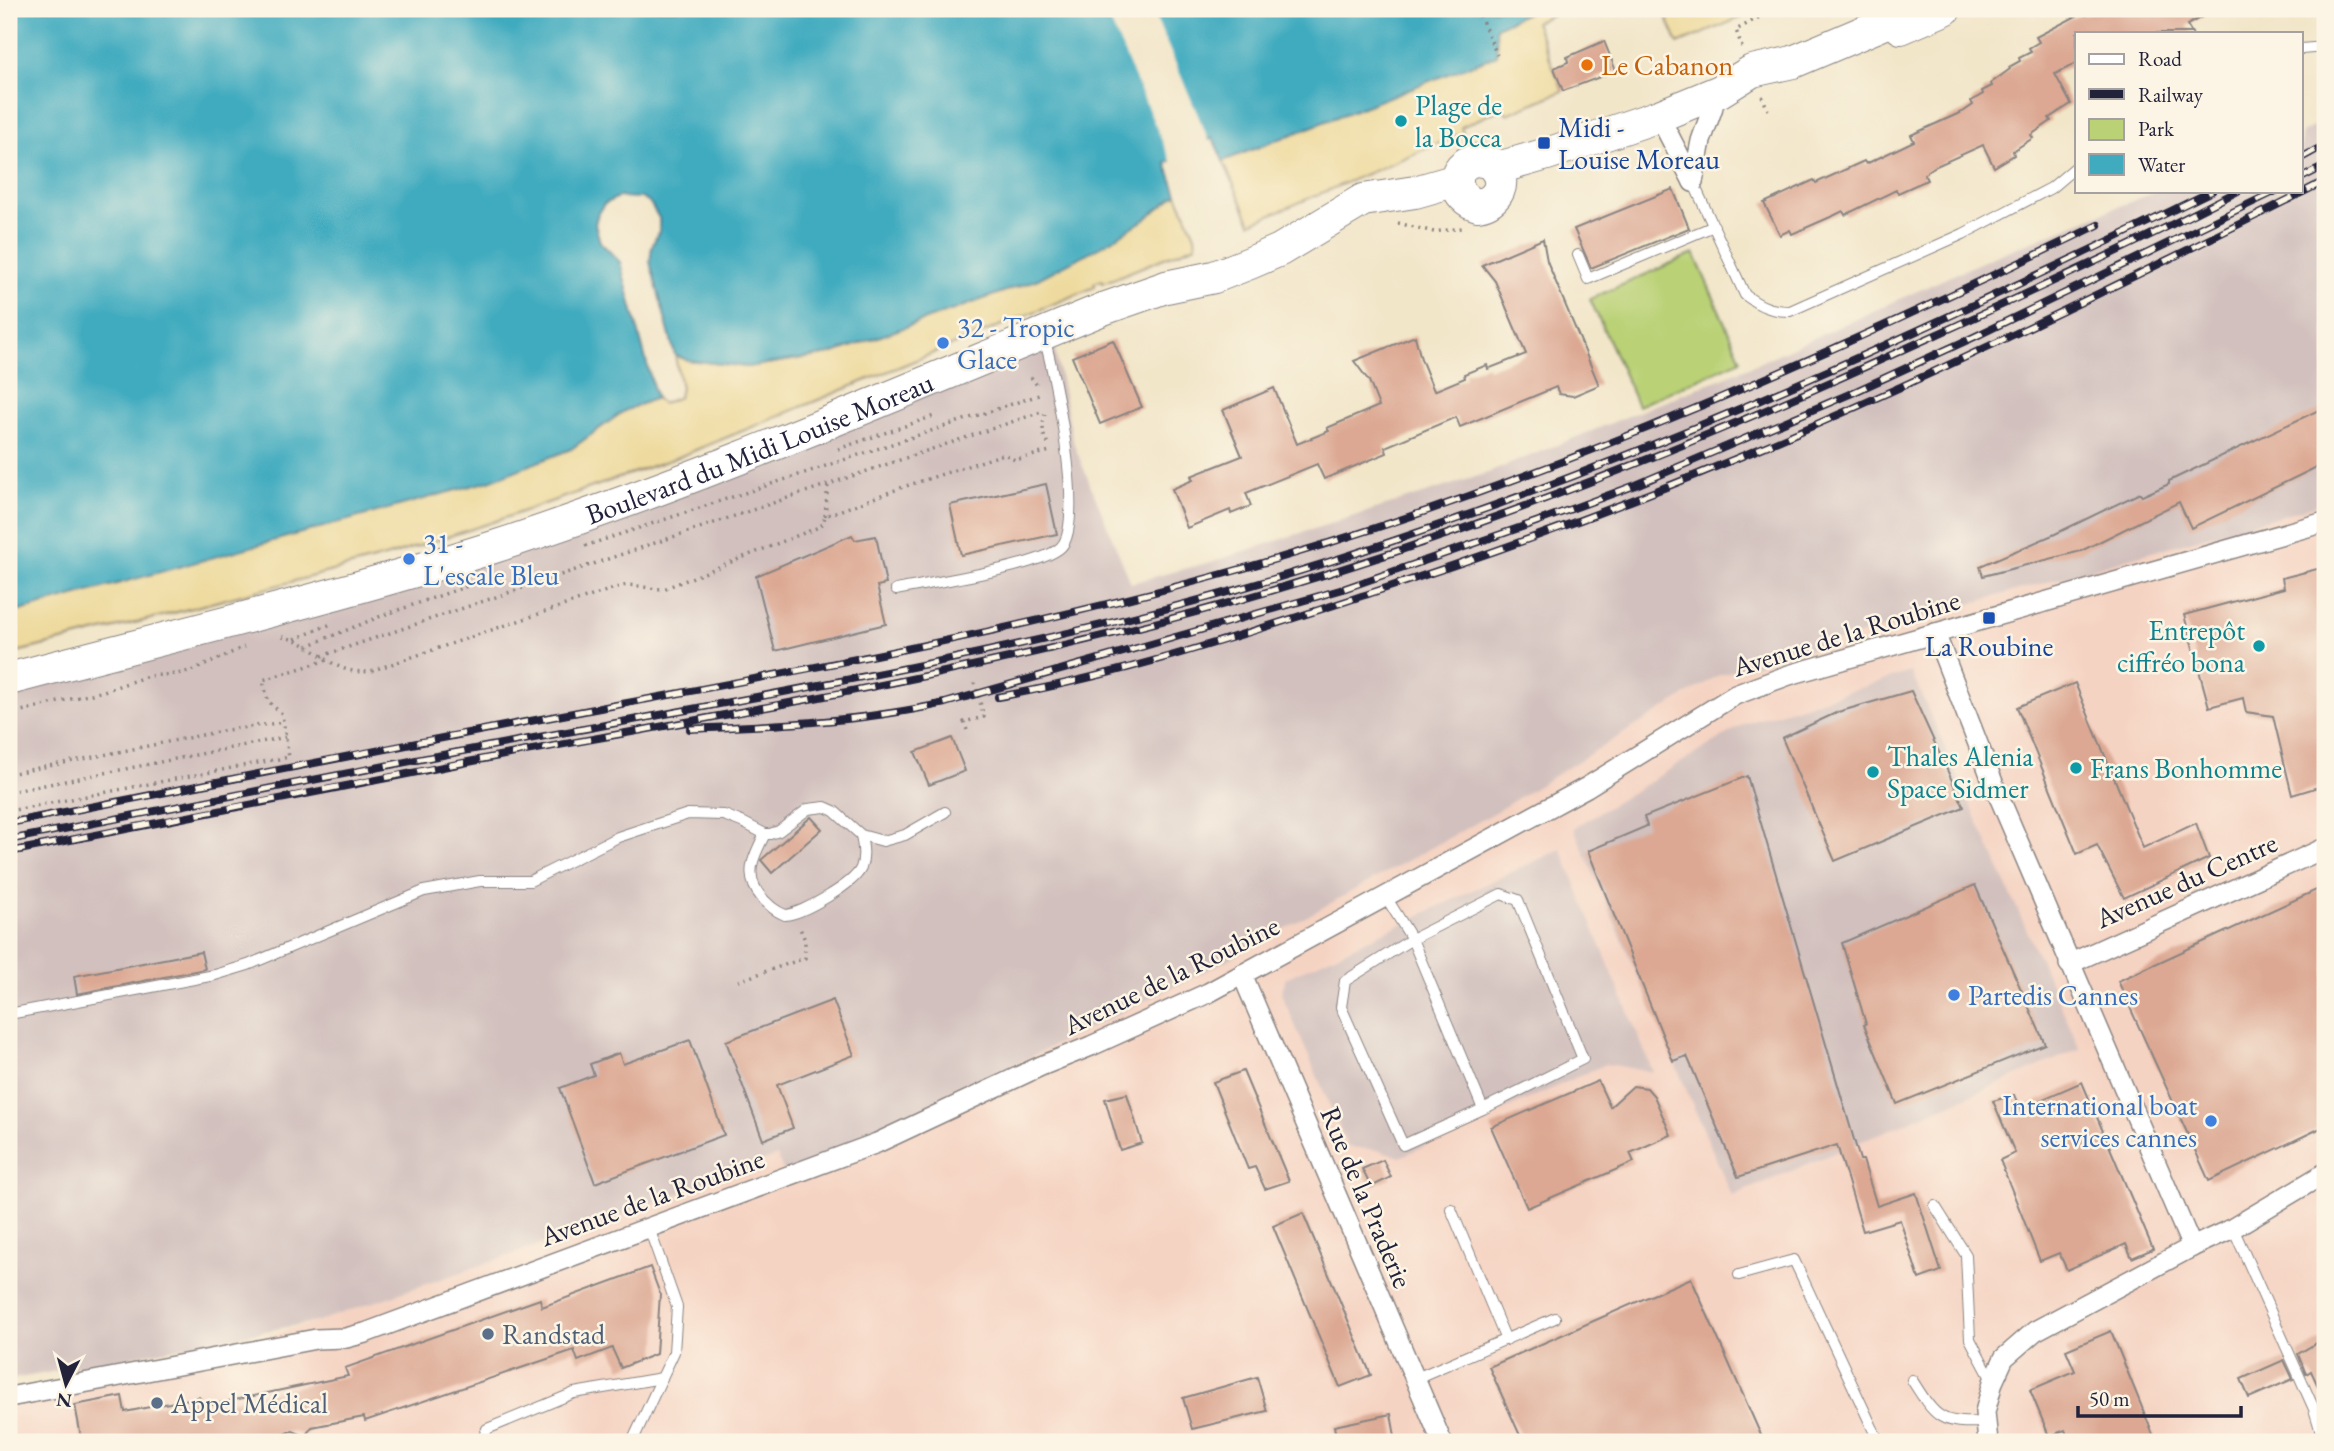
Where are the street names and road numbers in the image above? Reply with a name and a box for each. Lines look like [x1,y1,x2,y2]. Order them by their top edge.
street label: Boulevard du Midi Louise Moreau [581,363,939,532]
street label: Avenue de la Roubine [1727,581,1964,685]
street label: Avenue du Centre [2089,824,2283,937]
street label: Avenue de la Roubine [1056,907,1285,1043]
street label: Rue de la Praderie [1313,1101,1421,1293]
street label: Avenue de la Roubine [534,1140,769,1255]

